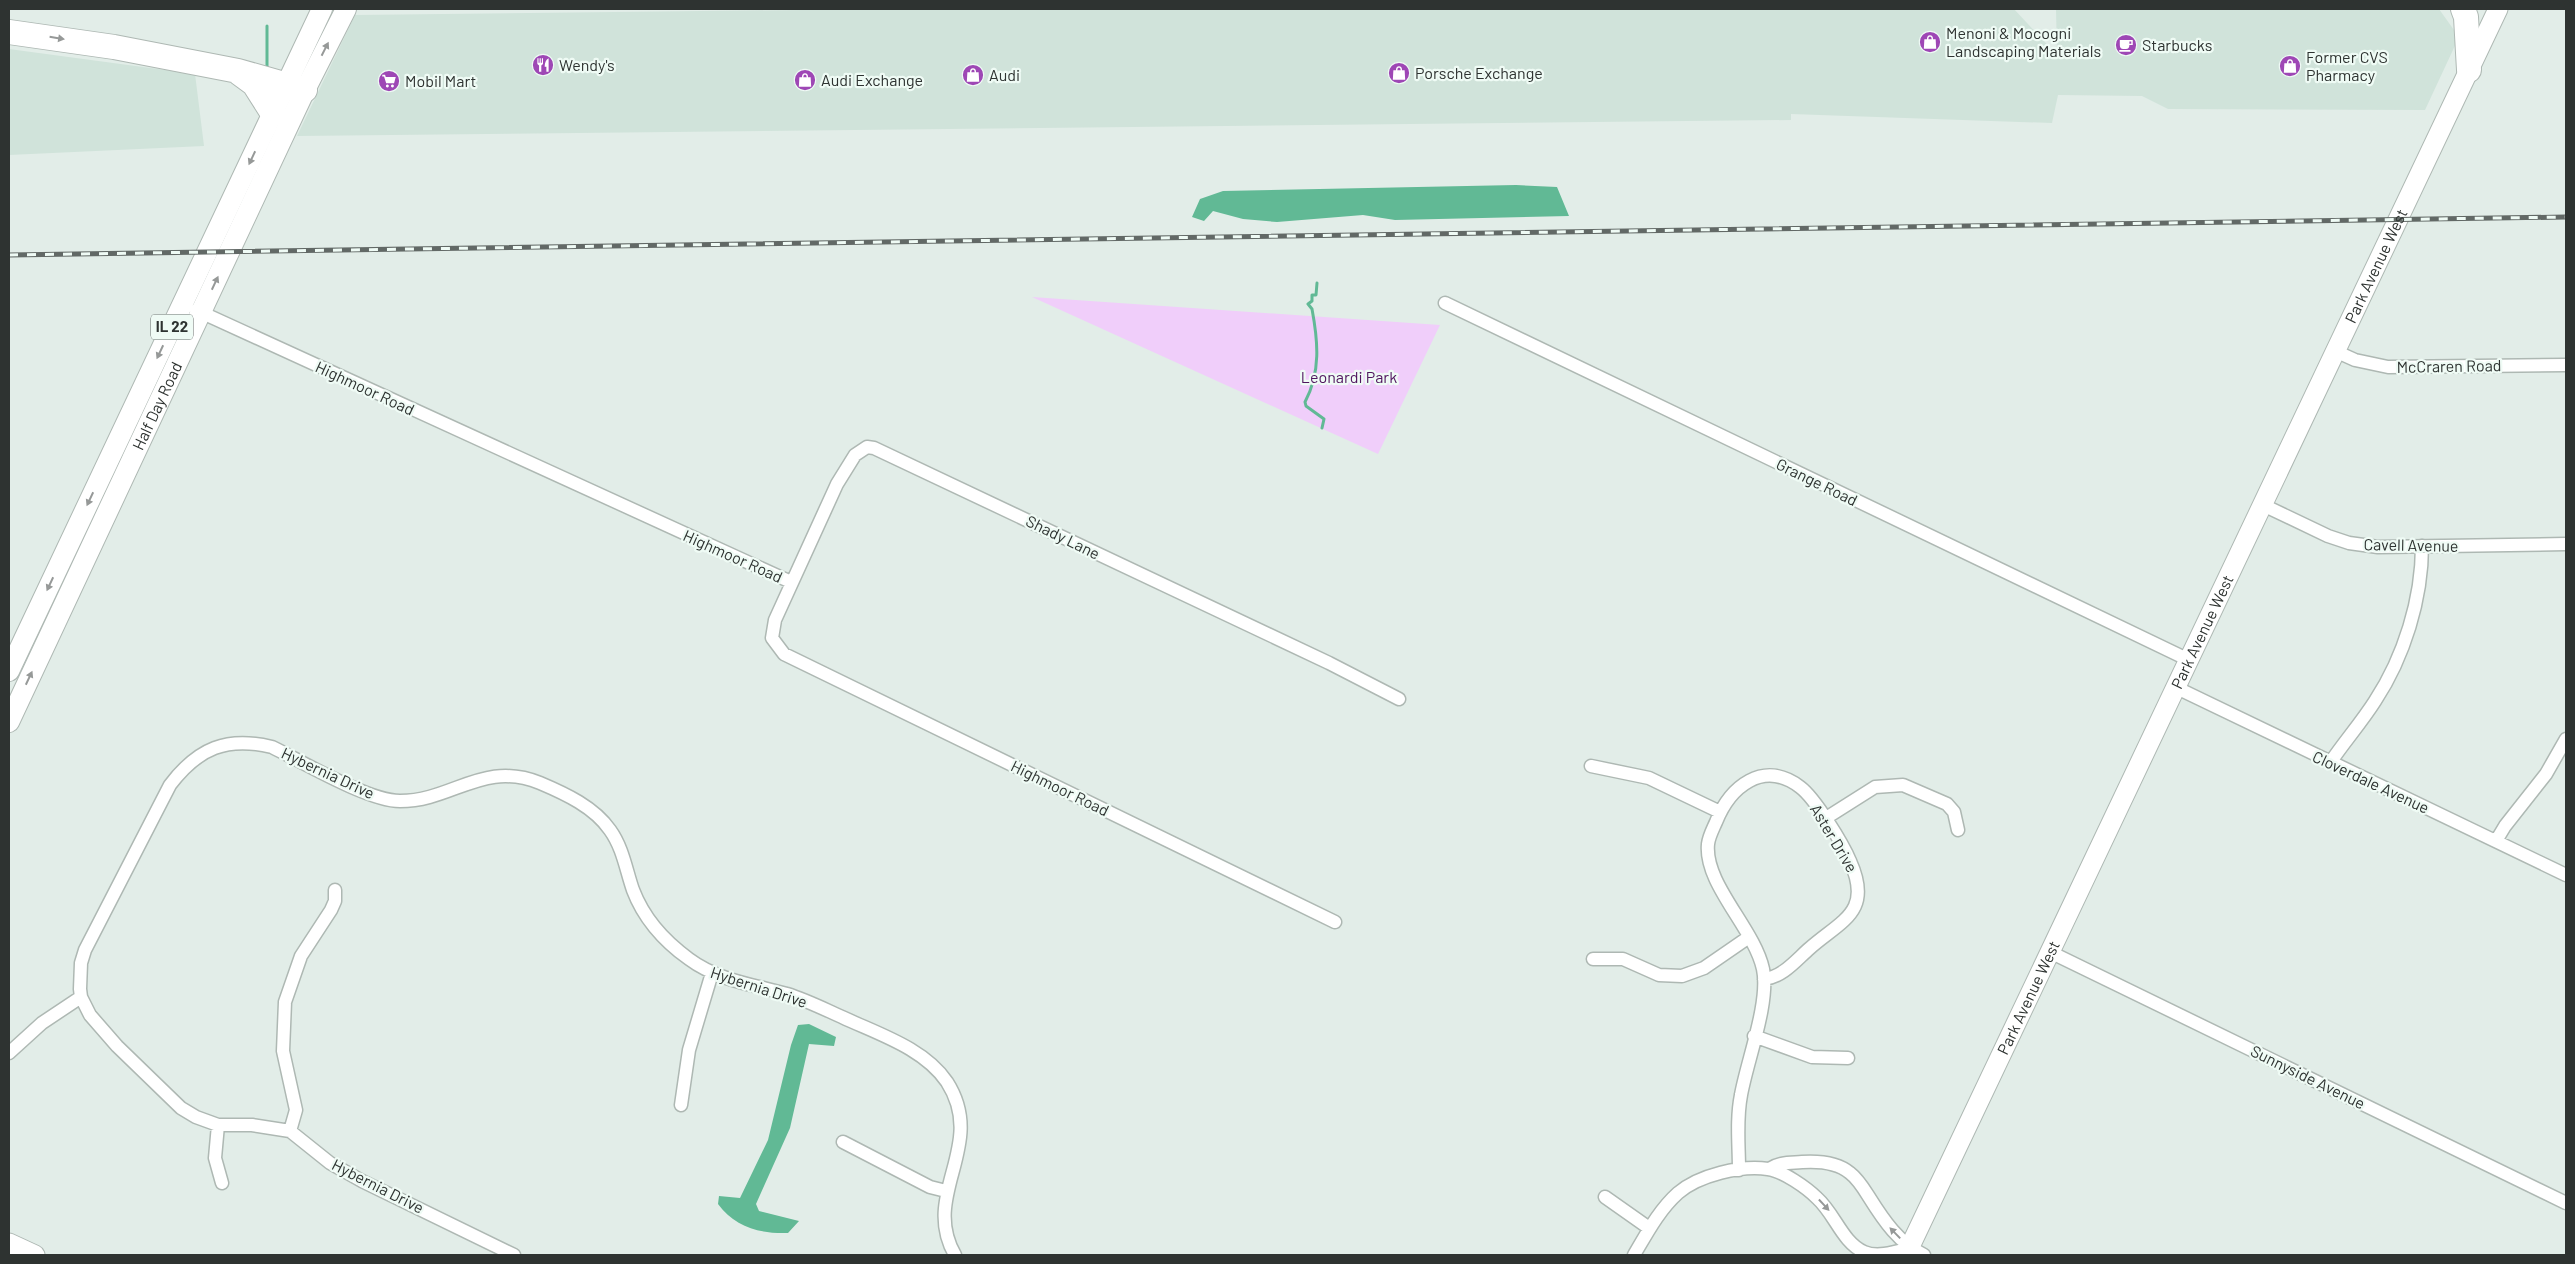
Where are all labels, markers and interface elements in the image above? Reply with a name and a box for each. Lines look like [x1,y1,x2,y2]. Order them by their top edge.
place label: Menoni & Mocogni Landscaping Materials [1946,23,2101,60]
shop icon: Menoni & Mocogni Landscaping Materials [1918,30,1942,54]
cafe icon: Starbucks [2114,33,2138,57]
one-way arrow [49,35,65,43]
place label: Starbucks [2142,35,2212,54]
one-way arrow [321,42,329,57]
place label: Former CVS Pharmacy [2306,47,2388,84]
restaurant icon: Wendy's [531,53,555,77]
shop icon: Former CVS Pharmacy [2278,54,2302,78]
place label: Wendy's [559,55,615,74]
shop icon: Porsche Exchange [1387,61,1411,85]
shop icon: Audi [961,63,985,87]
place label: Porsche Exchange [1415,63,1543,82]
place label: Audi [989,65,1020,84]
shop icon: Audi Exchange [793,68,817,92]
supermarket icon: Mobil Mart [377,69,401,93]
place label: Audi Exchange [821,70,923,89]
place label: Mobil Mart [405,71,476,90]
one-way arrow [248,151,256,165]
street label: Park Avenue West [2340,206,2411,326]
one-way arrow [211,276,219,290]
road number: IL 22 [151,314,193,340]
one-way arrow [156,345,164,359]
street label: McCraren Road [2396,355,2502,376]
street label: Highmoor Road [313,356,418,419]
street label: Half Day Road [128,359,185,453]
park label: Leonardi Park [1301,367,1397,386]
street label: Grange Road [1773,454,1861,509]
one-way arrow [86,492,94,506]
street label: Shady Lane [1023,511,1103,563]
street label: Highmoor Road [681,525,786,586]
street label: Cavell Avenue [2363,534,2459,555]
street label: Park Avenue West [2166,572,2237,692]
one-way arrow [46,577,54,591]
one-way arrow [26,671,34,685]
street label: Hybernia Drive [279,743,378,802]
street label: Cloverdale Avenue [2310,746,2433,817]
street label: Highmoor Road [1008,756,1112,819]
street label: Aster Drive [1807,800,1862,875]
street label: Park Avenue West [1993,937,2063,1057]
street label: Hybernia Drive [708,962,810,1011]
street label: Sunnyside Avenue [2248,1041,2369,1112]
street label: Hybernia Drive [329,1154,427,1217]
one-way arrow [1818,1199,1830,1211]
one-way arrow [1889,1228,1901,1240]

